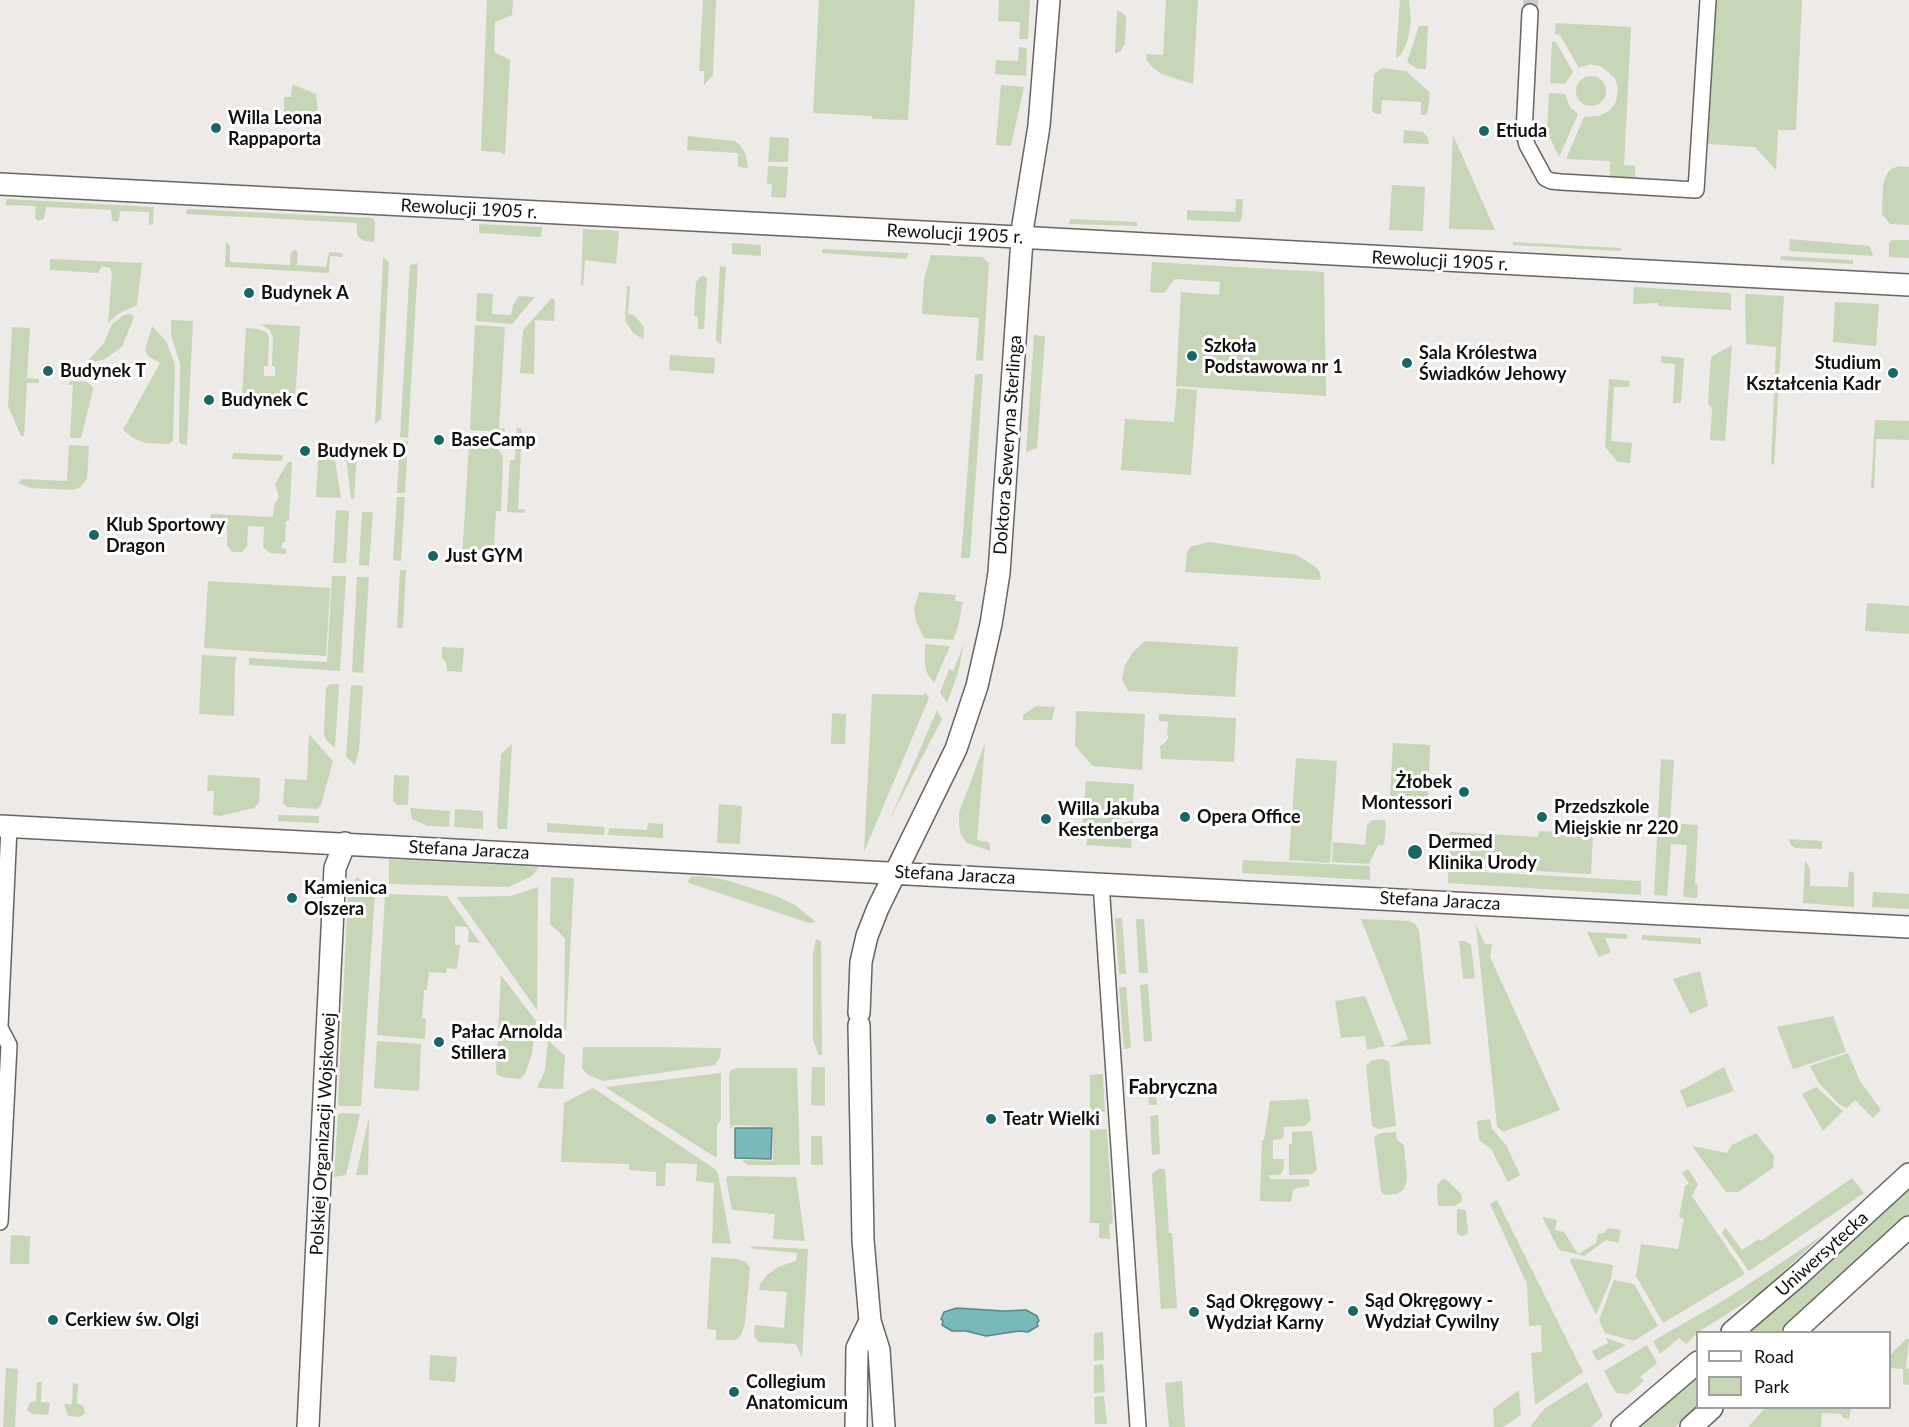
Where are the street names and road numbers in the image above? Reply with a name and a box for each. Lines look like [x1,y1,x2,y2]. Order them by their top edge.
street label: Rewolucji 1905 r. [400,195,538,223]
street label: Rewolucji 1905 r. [886,220,1024,248]
street label: Rewolucji 1905 r. [1371,247,1509,275]
street label: Doktora Seweryna Sterlinga [990,334,1026,556]
street label: Stefana Jaracza [408,836,530,864]
street label: Stefana Jaracza [894,861,1016,889]
street label: Stefana Jaracza [1379,887,1501,915]
street label: Polskiej Organizacji Wojskowej [306,1012,340,1256]
street label: Uniwersytecka [1771,1207,1873,1301]

